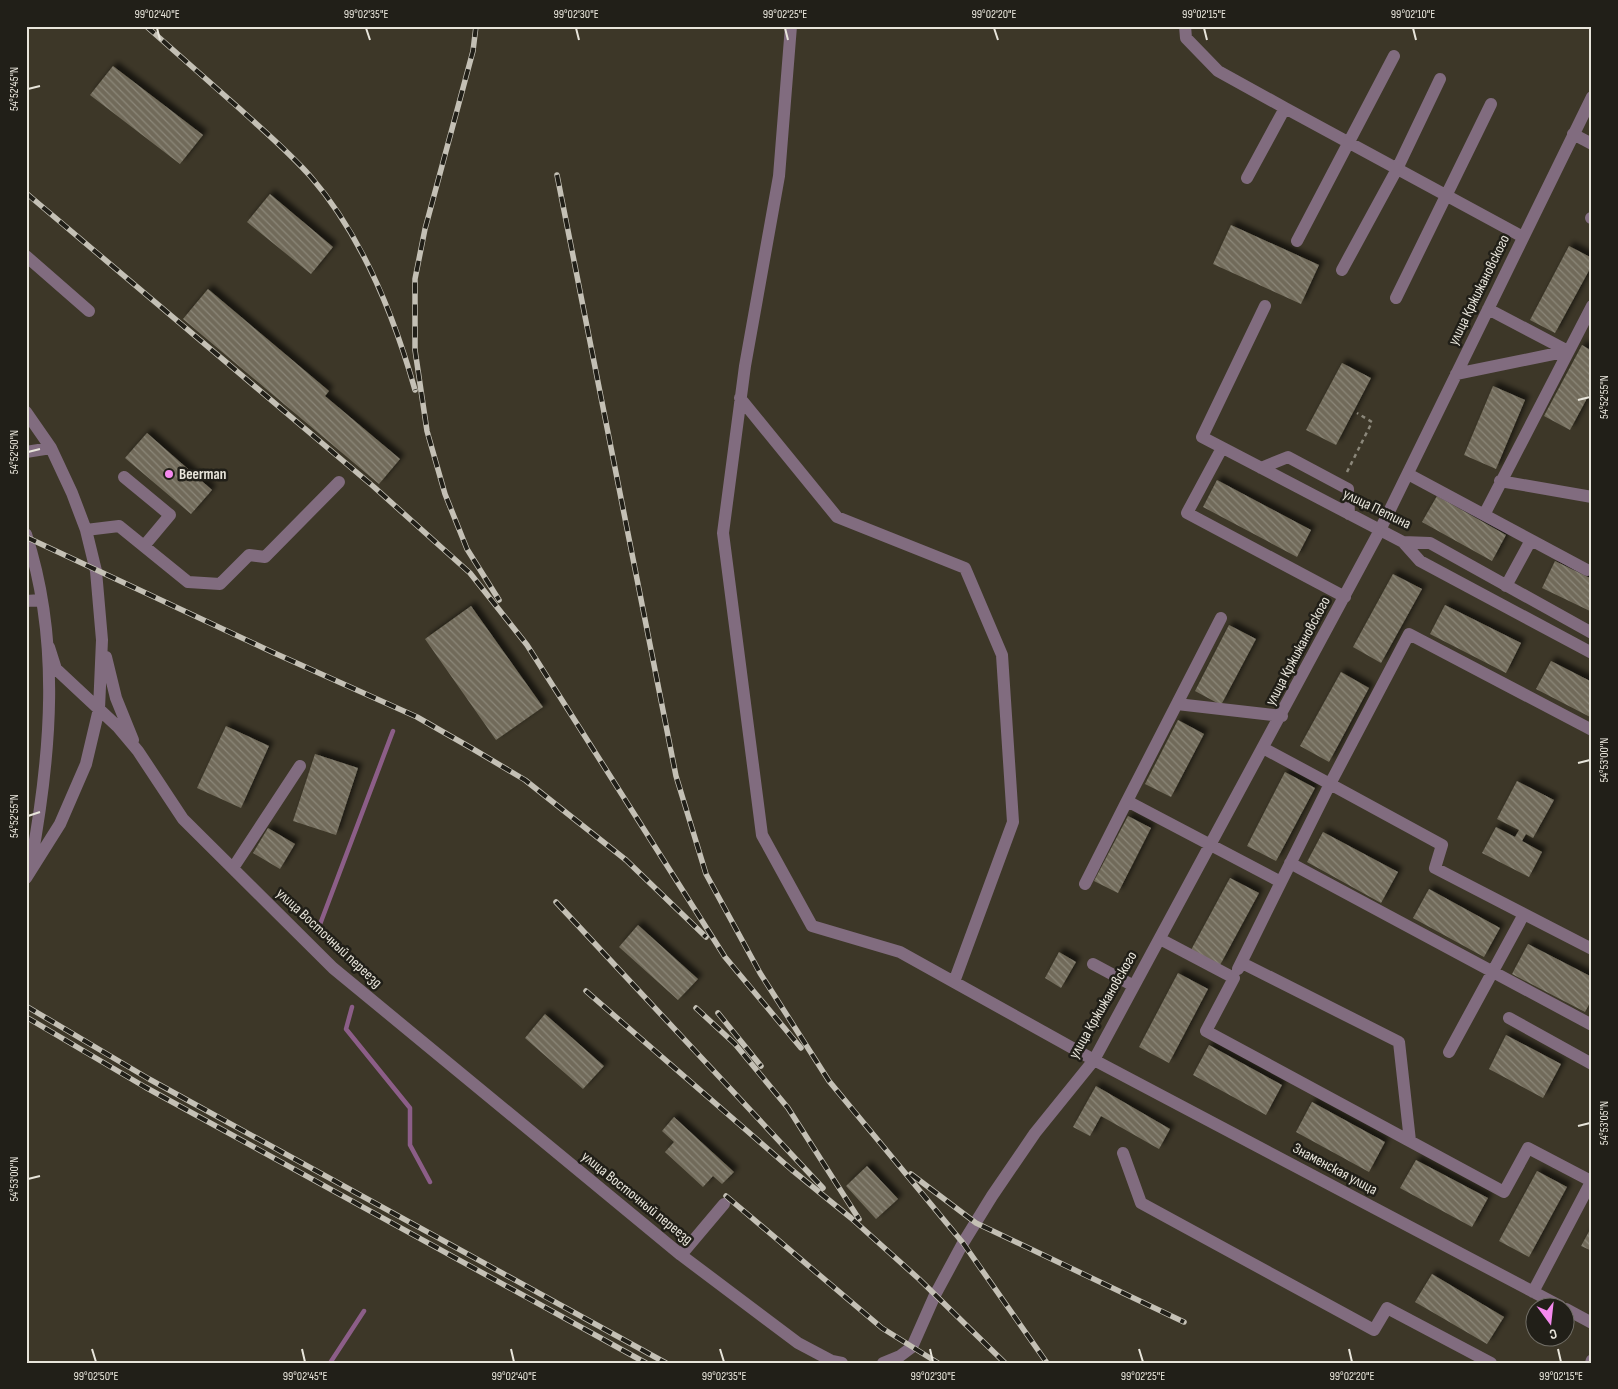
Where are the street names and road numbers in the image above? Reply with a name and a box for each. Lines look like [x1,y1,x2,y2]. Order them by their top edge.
street label: улица Кржижановского [1444,231,1514,349]
street label: улица Петина [1340,484,1414,534]
street label: улица Кржижановского [1261,593,1335,709]
street label: улица Восточный переезд [272,884,386,992]
street label: улица Кржижановского [1065,948,1141,1062]
street label: Знаменская улица [1289,1139,1381,1199]
street label: улица Восточный переезд [577,1147,697,1249]

